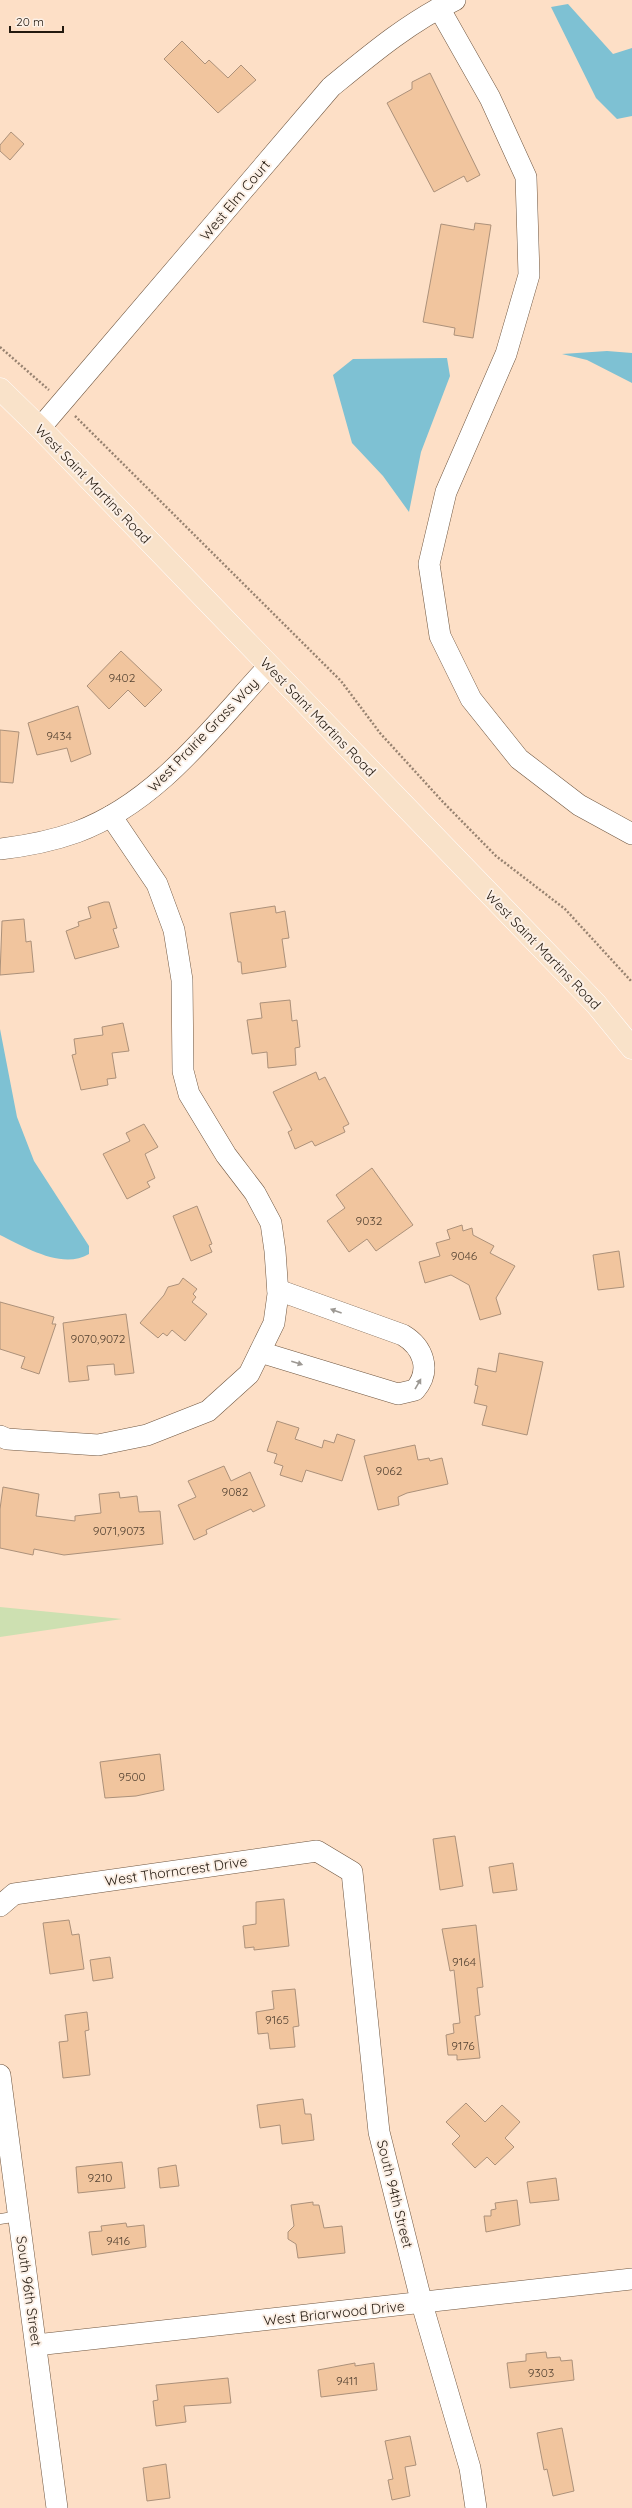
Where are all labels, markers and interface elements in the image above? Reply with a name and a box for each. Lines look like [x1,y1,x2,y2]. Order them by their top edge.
scale bar [10,8,63,34]
text: 20 m [16,14,44,29]
street label: West Elm Court [196,156,274,244]
street label: West Saint Martins Road [31,421,155,547]
street label: West Saint Martins Road [256,654,380,780]
house number: 9402 [109,670,136,685]
street label: West Prairie Grass Way [144,674,262,796]
house number: 9434 [46,728,72,743]
street label: West Saint Martins Road [481,887,605,1013]
house number: 9032 [356,1213,383,1228]
house number: 9046 [451,1248,478,1263]
one-way arrow [329,1308,341,1314]
house number: 9070,9072 [71,1331,126,1346]
one-way arrow [292,1360,304,1366]
one-way arrow [415,1378,422,1390]
house number: 9062 [376,1463,403,1478]
house number: 9082 [222,1484,249,1499]
house number: 9071,9073 [93,1523,145,1538]
house number: 9500 [118,1769,146,1784]
street label: West Thorncrest Drive [104,1852,249,1890]
house number: 9164 [452,1954,476,1969]
house number: 9165 [265,2012,289,2027]
house number: 9176 [451,2038,475,2053]
street label: South 94th Street [373,2138,417,2250]
house number: 9210 [88,2170,112,2185]
house number: 9416 [106,2233,130,2248]
street label: South 96th Street [12,2235,46,2347]
street label: West Briarwood Drive [263,2297,406,2329]
house number: 9303 [528,2365,554,2380]
house number: 9411 [336,2373,358,2388]

